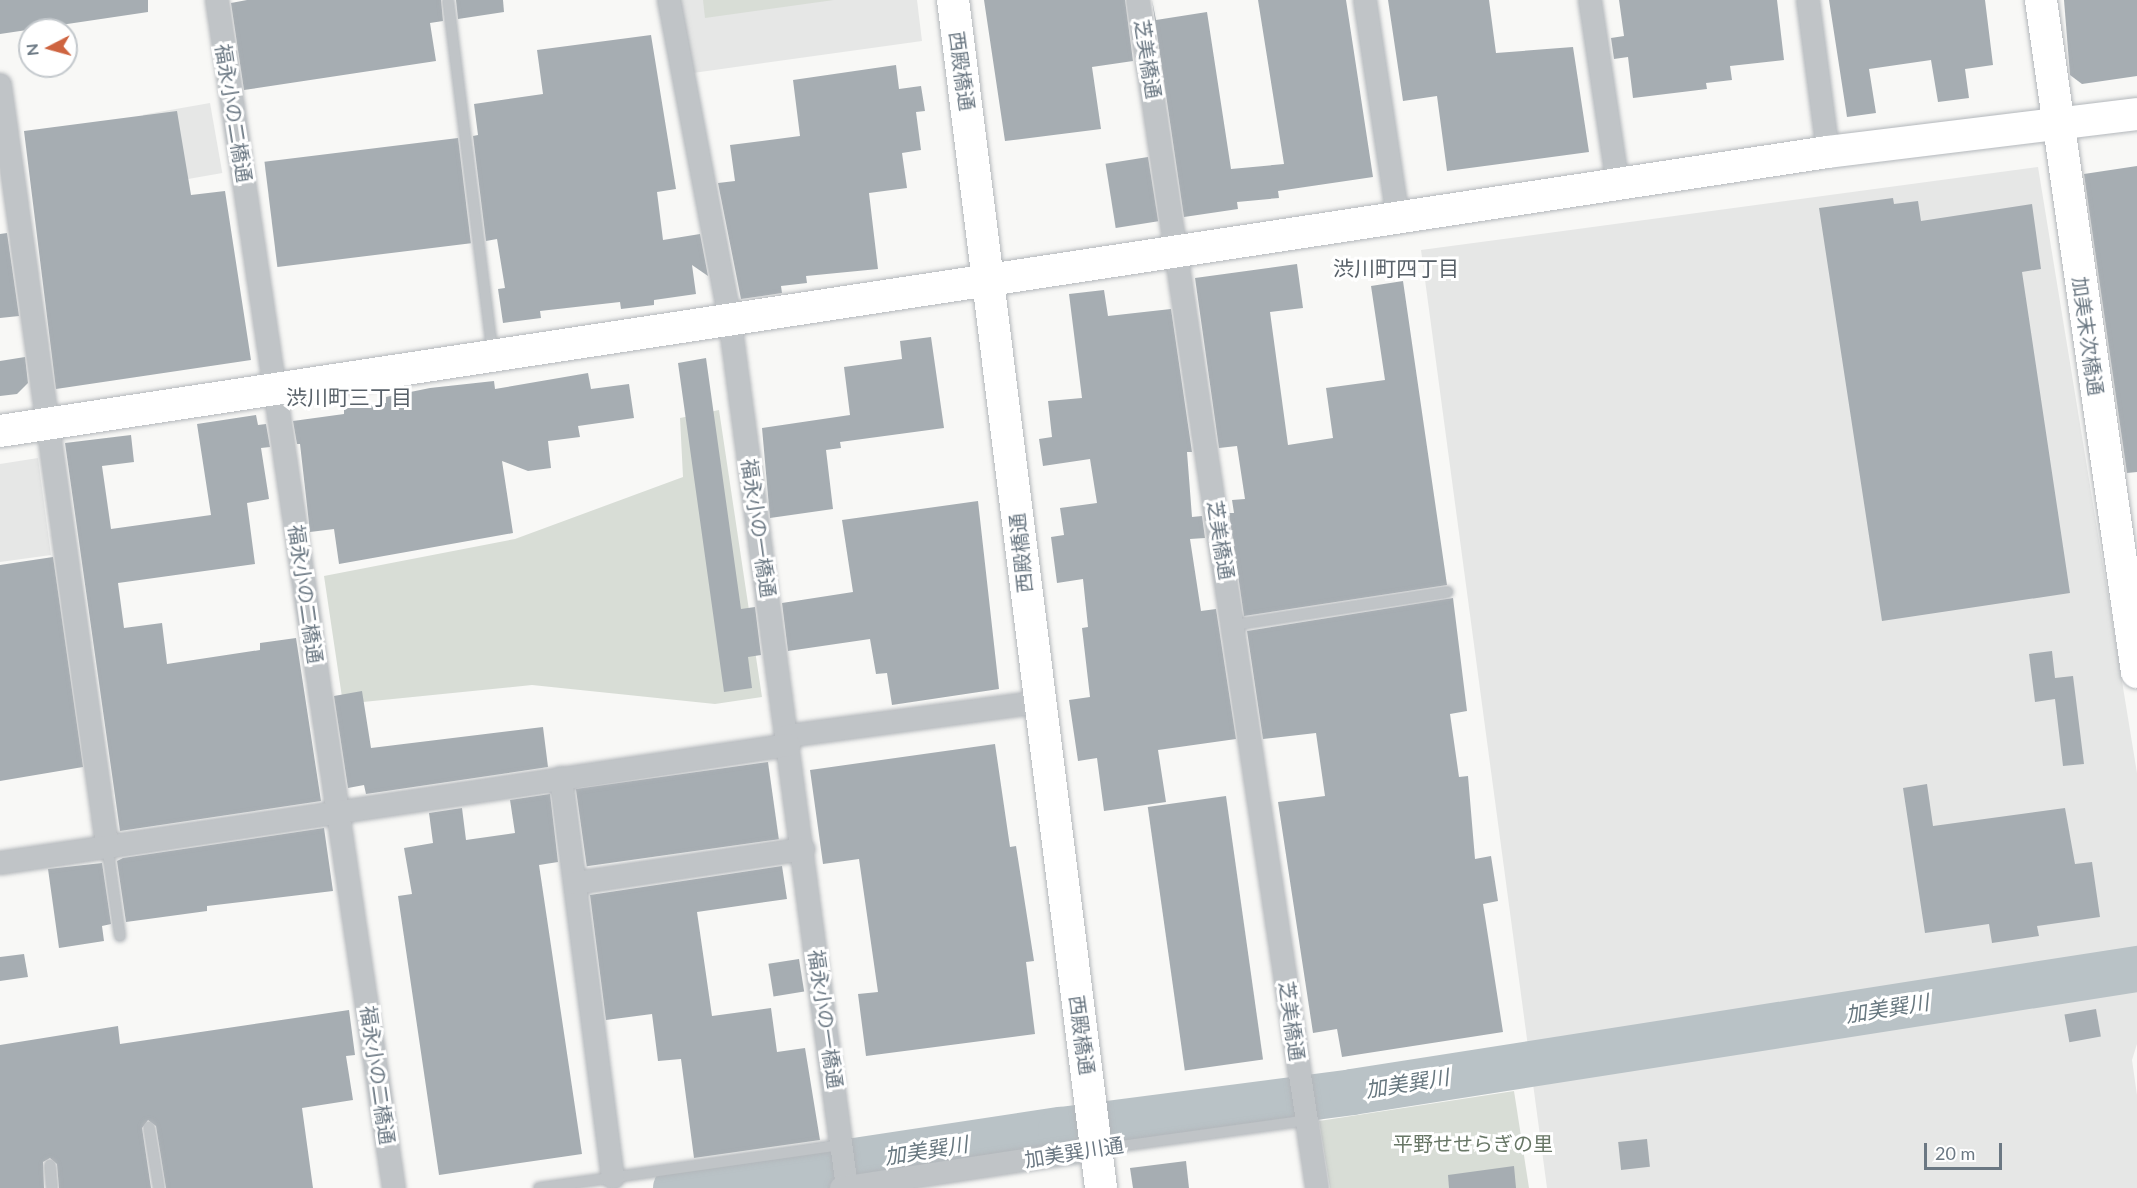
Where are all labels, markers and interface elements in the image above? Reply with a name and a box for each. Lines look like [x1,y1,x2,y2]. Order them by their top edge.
north arrow [18,18,78,78]
street label: 芝美橋通 [1130,18,1166,100]
street label: 西殿橋通 [945,30,979,112]
street label: 福永小の二橋通 [211,42,257,184]
text: N [21,43,42,57]
district label: 渋川町四丁目 [1333,255,1459,281]
street label: 加美末次橋通 [2068,275,2108,397]
district label: 渋川町三丁目 [286,384,412,410]
street label: 福永小の一橋通 [737,457,781,599]
street label: 芝美橋通 [1203,499,1239,581]
street label: 西殿橋通 [1005,512,1037,594]
street label: 福永小の二橋通 [284,523,328,665]
street label: 福永小の一橋通 [804,948,848,1090]
street label: 芝美橋通 [1275,980,1309,1062]
water label: 加美巽川 [1844,989,1930,1027]
street label: 西殿橋通 [1065,994,1099,1076]
street label: 福永小の二橋通 [356,1004,400,1146]
water label: 加美巽川 [1364,1064,1450,1102]
water label: 加美巽川 [883,1131,969,1169]
park label: 平野せせらぎの里 [1393,1131,1553,1155]
scale bar [1927,1131,2005,1169]
street label: 加美巽川通 [1023,1132,1125,1172]
text: 20 m [1935,1142,1975,1164]

